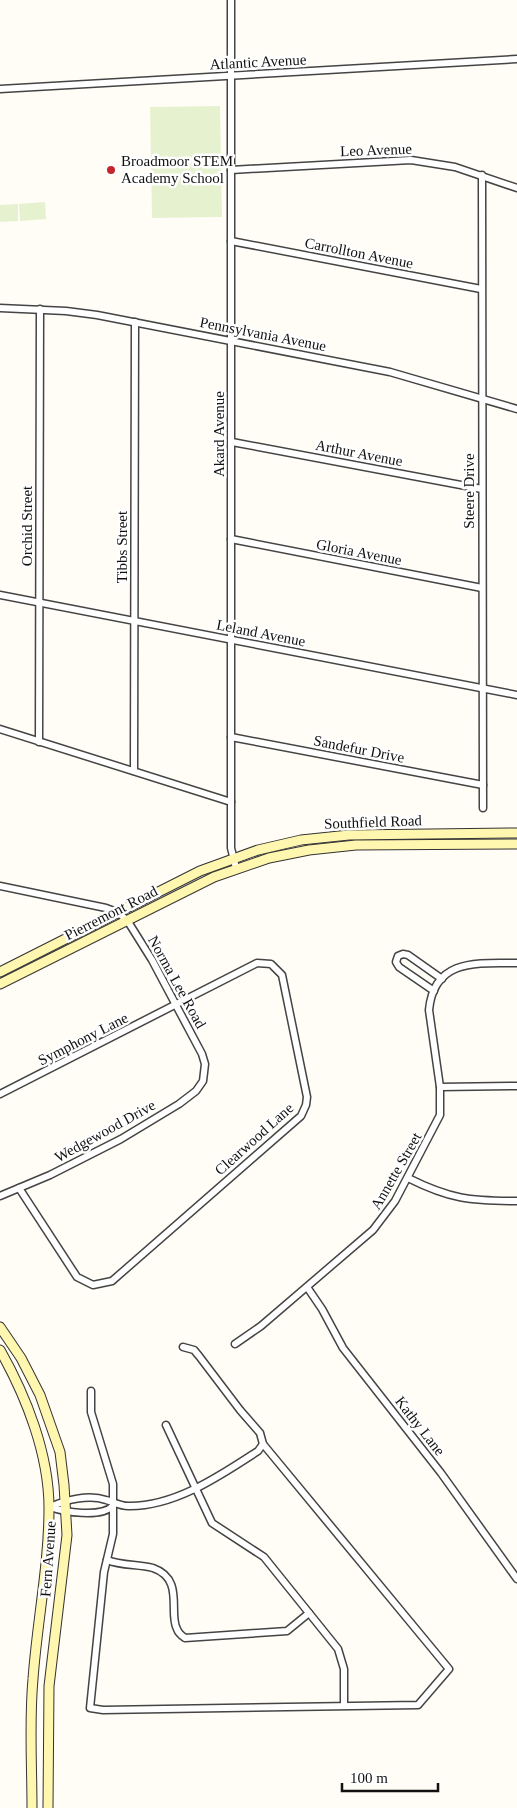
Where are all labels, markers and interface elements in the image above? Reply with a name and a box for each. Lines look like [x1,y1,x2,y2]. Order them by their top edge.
street label: Atlantic Avenue [209,51,307,73]
street label: Leo Avenue [340,141,412,159]
place label: Broadmoor STEM Academy School [121,153,233,186]
marker: Broadmoor STEM Academy School [105,164,117,176]
street label: Carrollton Avenue [303,235,415,271]
street label: Pennsylvania Avenue [198,314,328,354]
street label: Akard Avenue [211,391,227,477]
street label: Arthur Avenue [314,437,404,469]
street label: Steere Drive [461,453,477,529]
street label: Orchid Street [19,485,35,566]
street label: Tibbs Street [114,510,130,583]
street label: Gloria Avenue [315,536,403,568]
street label: Leland Avenue [215,617,307,650]
street label: Sandefur Drive [312,732,406,766]
street label: Southfield Road [324,812,423,832]
street label: Pierremont Road [62,882,161,943]
street label: Norma Lee Road [145,933,209,1031]
street label: Symphony Lane [35,1009,131,1069]
street label: Wedgewood Drive [52,1097,158,1165]
street label: Clearwood Lane [212,1100,297,1178]
street label: Annette Street [368,1129,425,1212]
street label: Kathy Lane [392,1393,448,1459]
street label: Fern Avenue [37,1520,59,1597]
scale bar [342,1760,438,1792]
text: 100 m [350,1770,388,1786]

